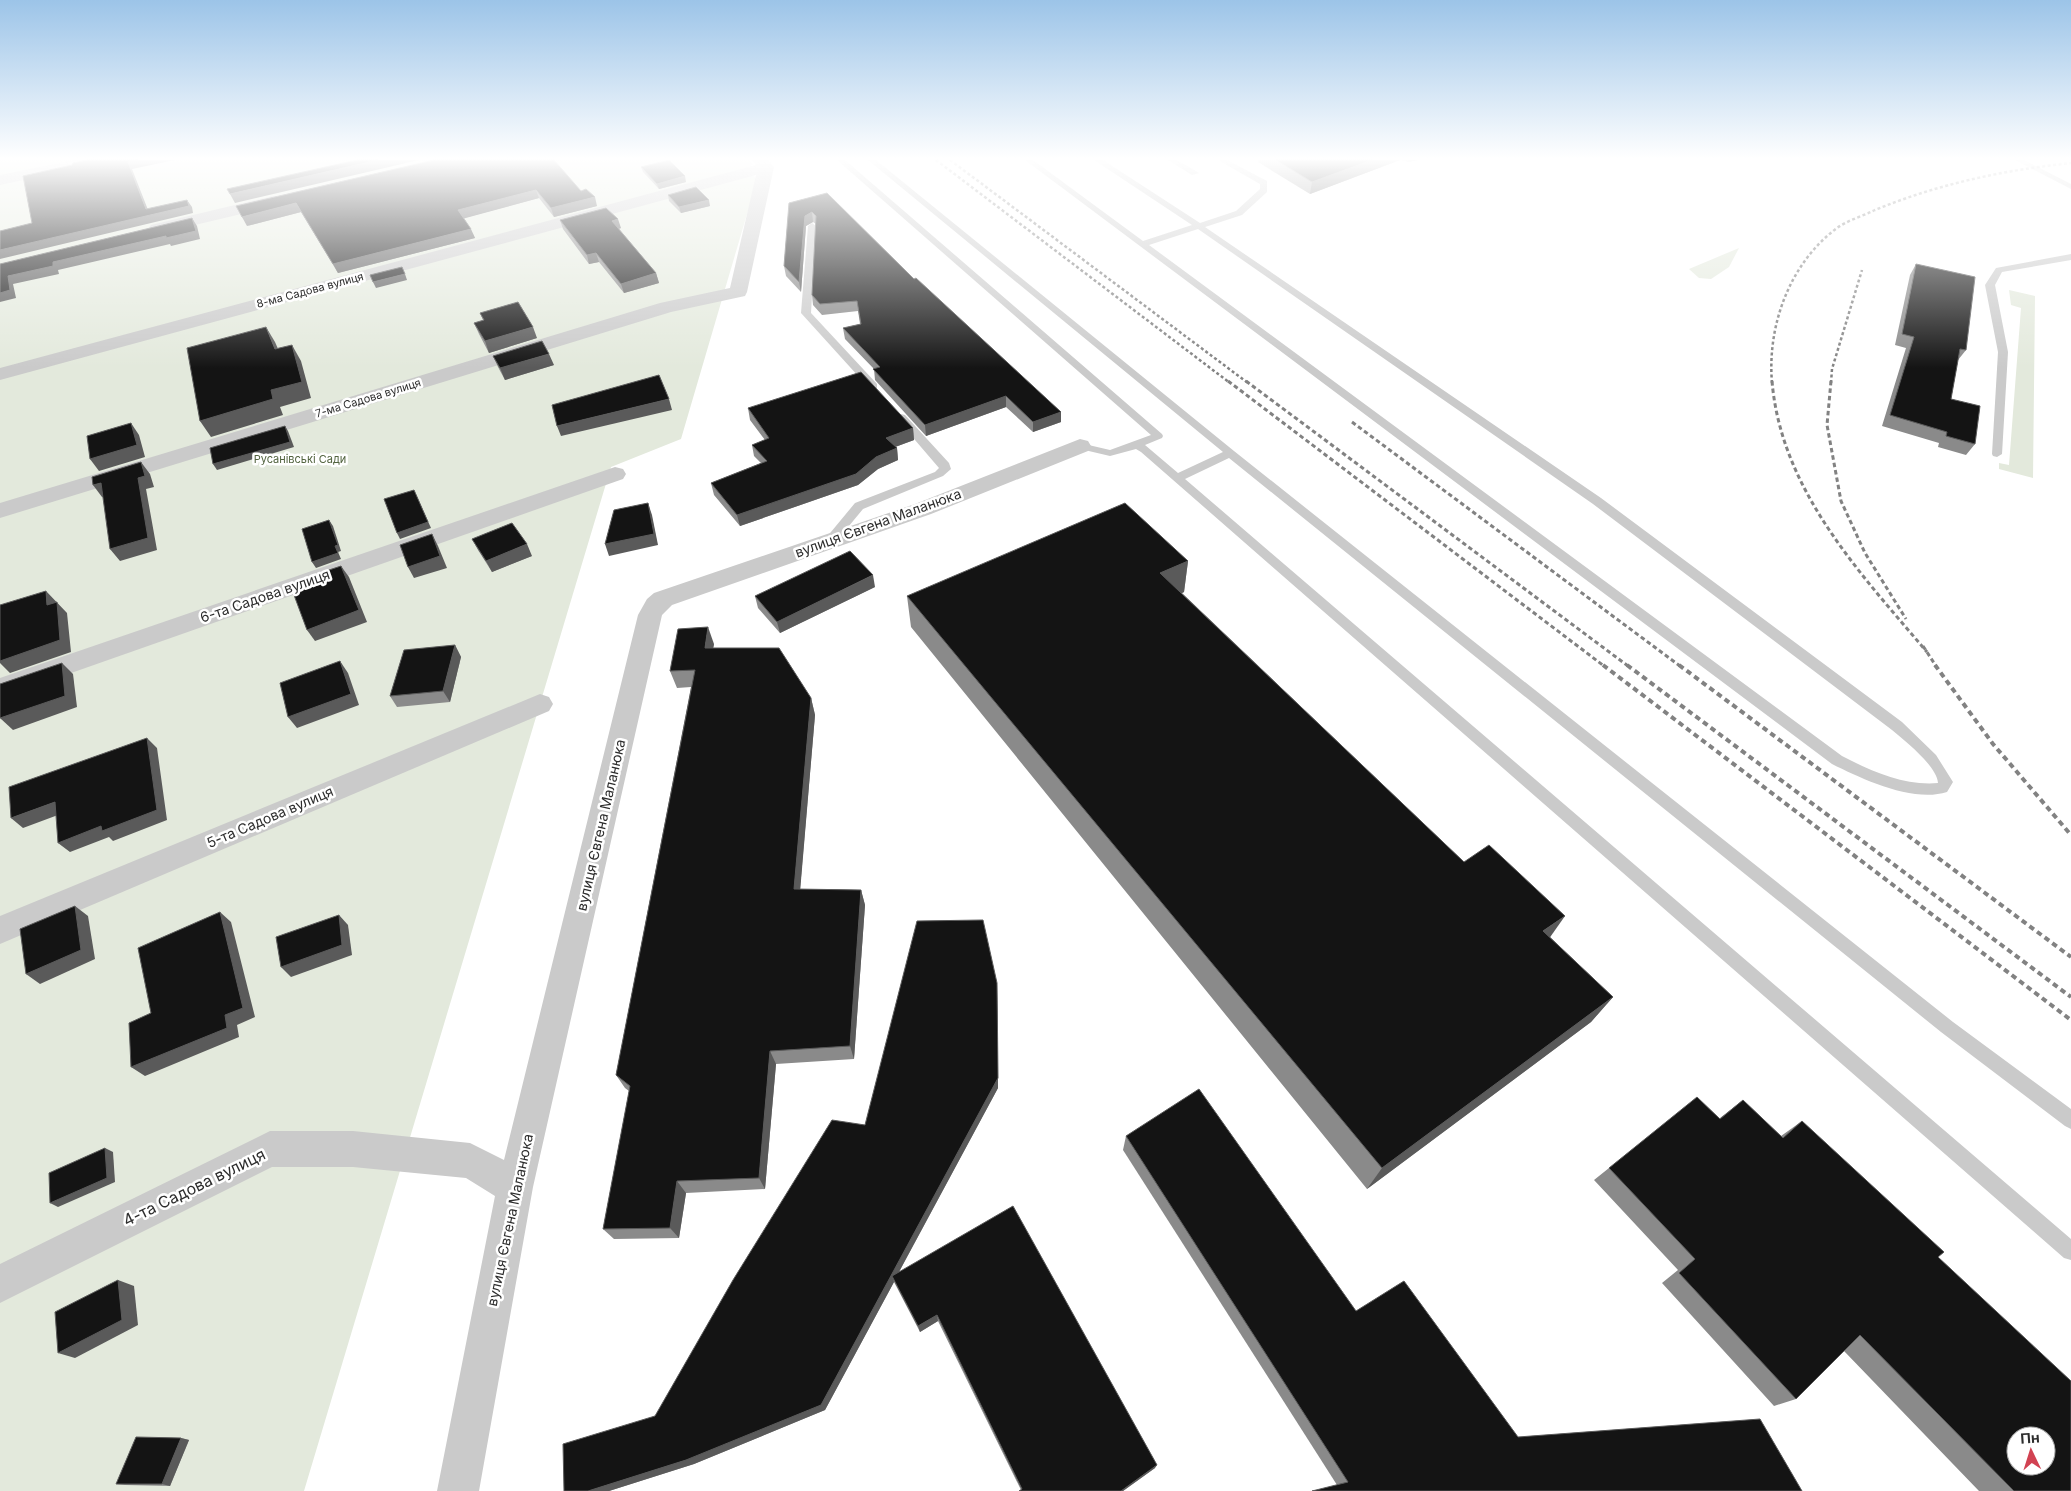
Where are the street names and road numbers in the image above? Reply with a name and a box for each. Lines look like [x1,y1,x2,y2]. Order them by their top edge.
street label: 8-ма Садова вулиця [255,269,365,311]
street label: 7-ма Садова вулиця [314,375,422,421]
street label: вулиця Євгена Маланюка [792,484,963,561]
street label: 6-та Садова вулиця [198,565,332,626]
street label: вулиця Євгена Маланюка [572,737,629,912]
street label: 5-та Садова вулиця [204,782,336,851]
street label: вулиця Євгена Маланюка [483,1132,536,1308]
street label: 4-та Садова вулиця [120,1144,268,1230]

